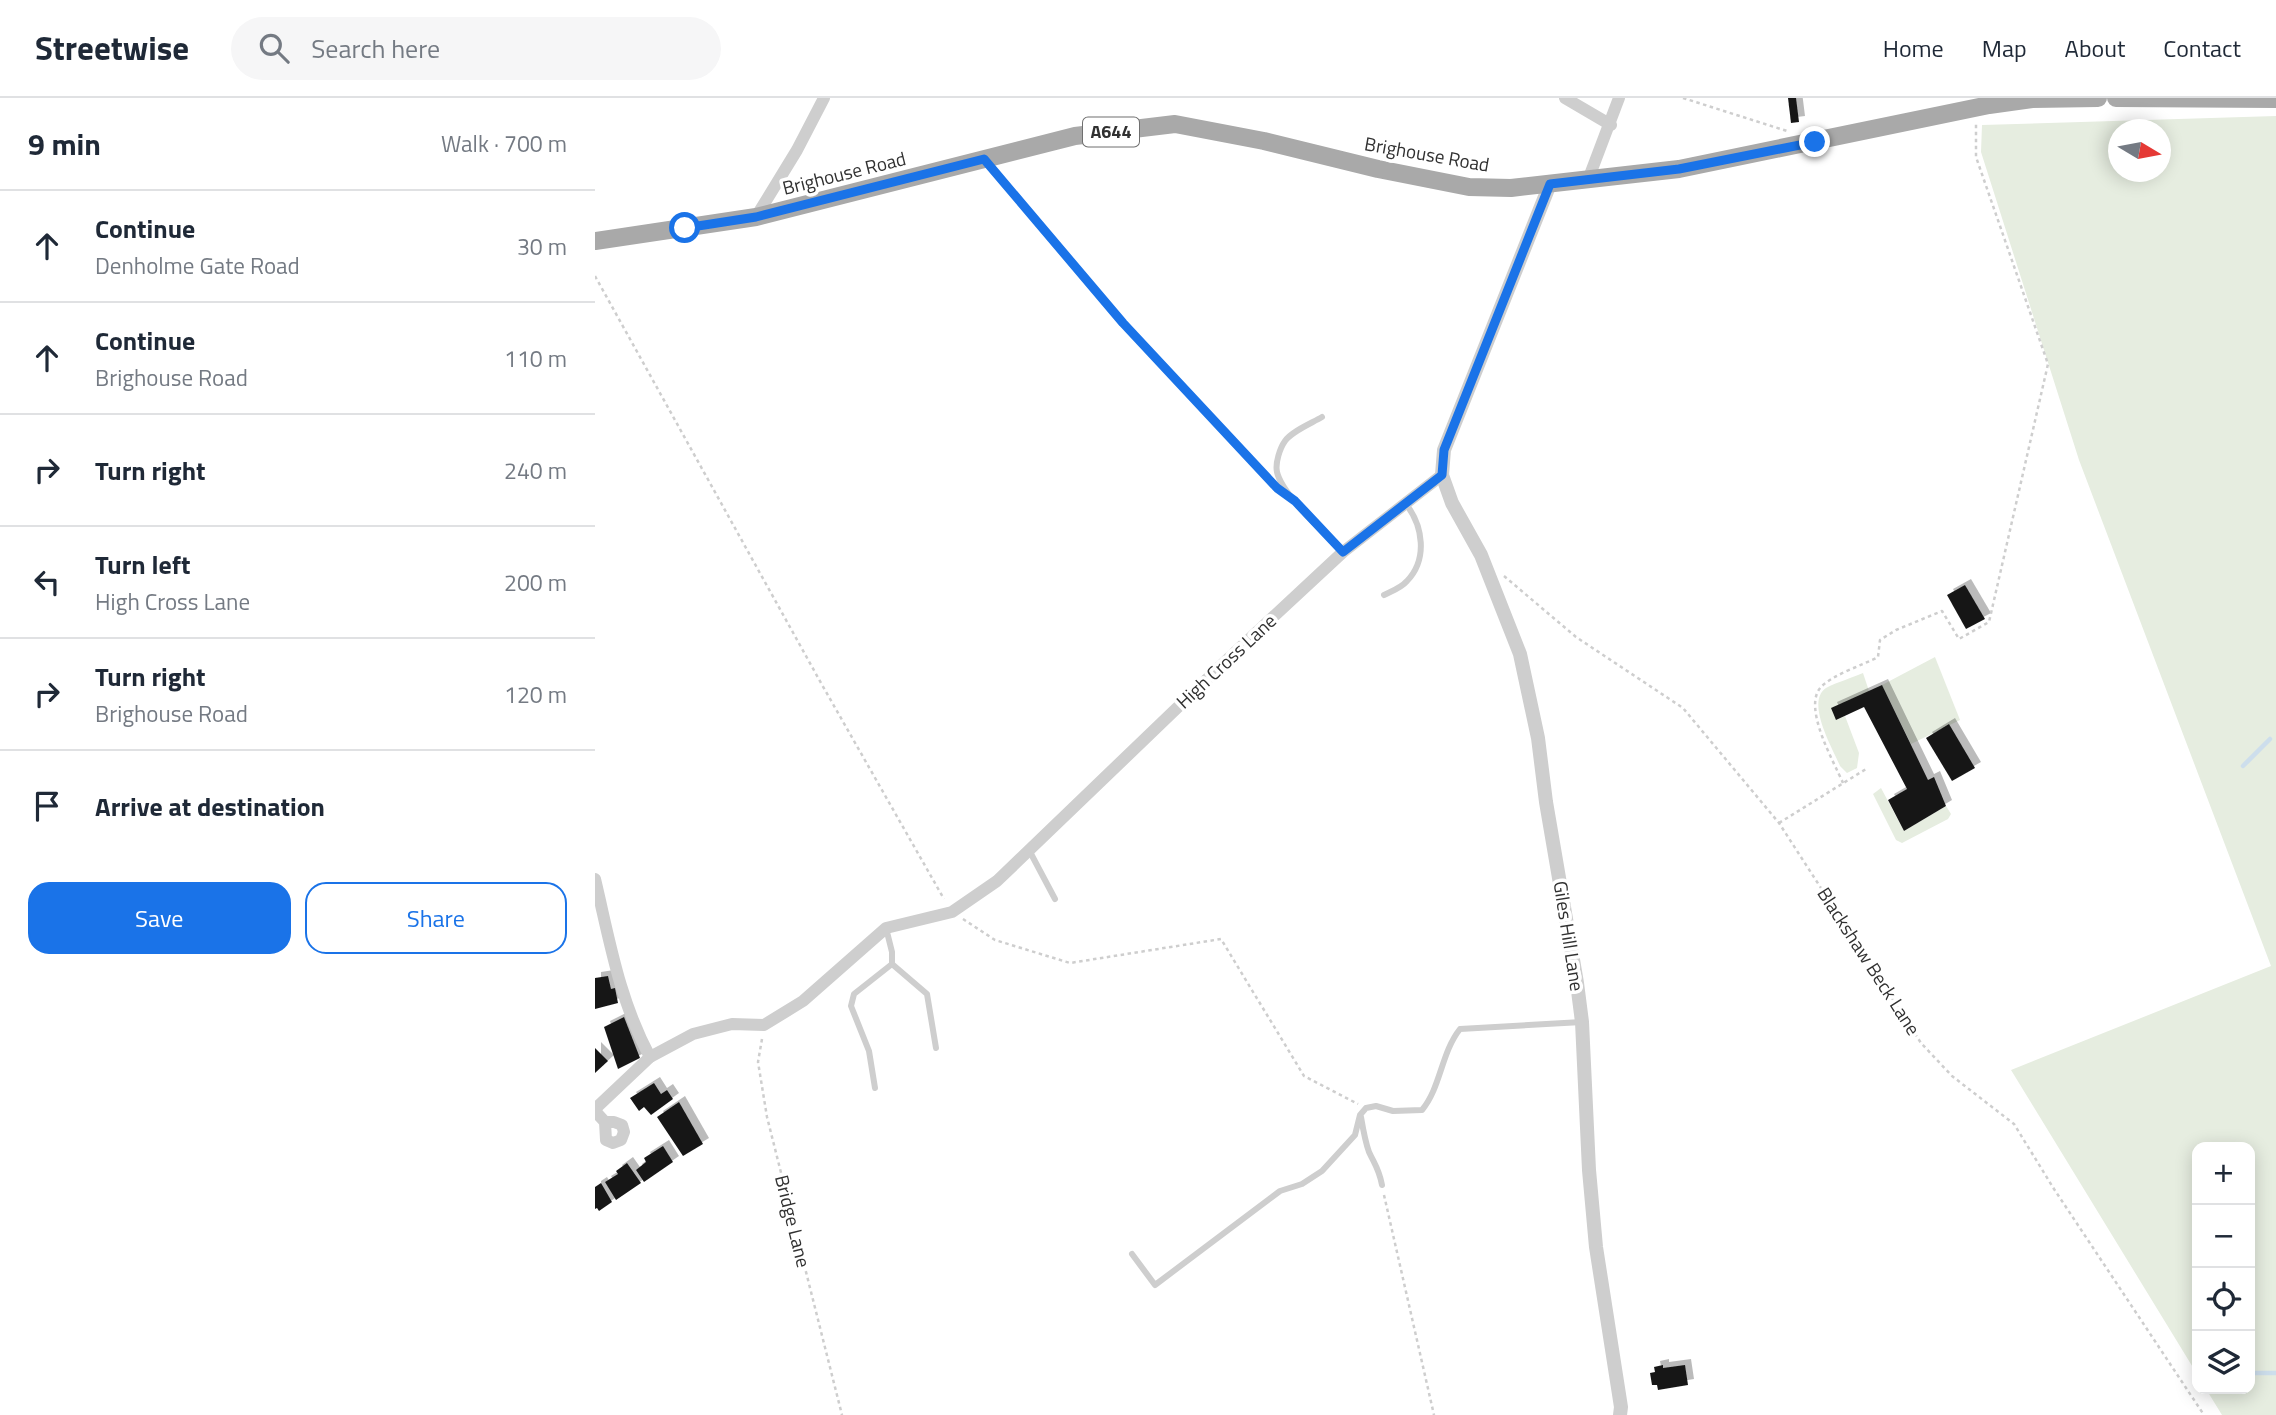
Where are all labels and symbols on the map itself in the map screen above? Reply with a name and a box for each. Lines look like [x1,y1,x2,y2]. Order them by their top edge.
road number: A644 [1083,117,1139,146]
north arrow [2108,119,2171,182]
route end [1799,126,1830,157]
street label: Brighouse Road [1362,128,1492,179]
street label: Brighouse Road [779,143,909,202]
route start [669,212,700,243]
street label: High Cross Lane [1169,606,1282,715]
street label: Giles Hill Lane [1546,879,1593,993]
street label: Blackshaw Beck Lane [1811,881,1928,1041]
street label: Bridge Lane [768,1172,819,1270]

